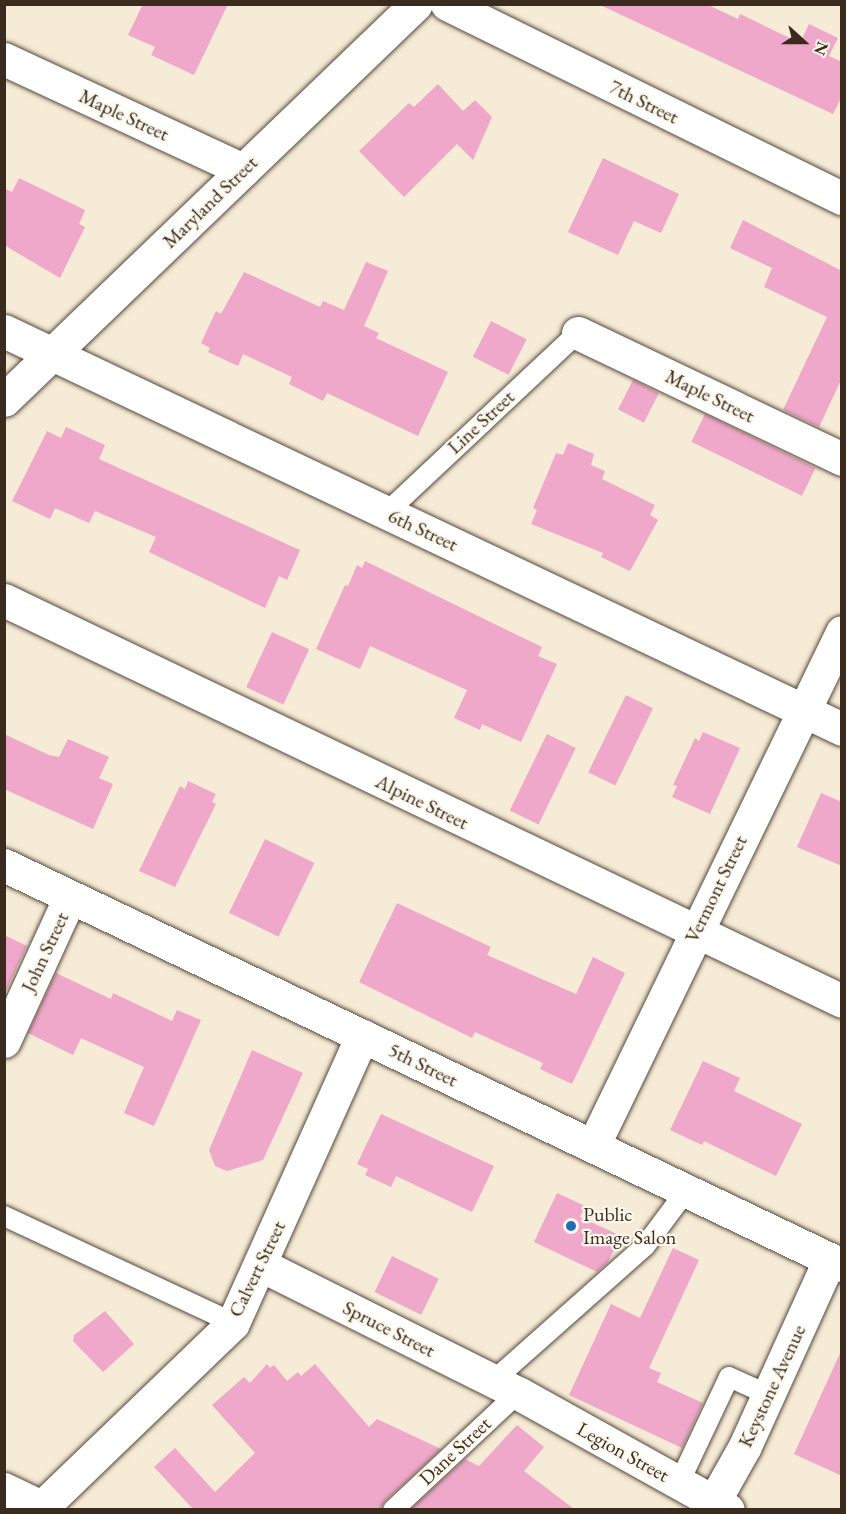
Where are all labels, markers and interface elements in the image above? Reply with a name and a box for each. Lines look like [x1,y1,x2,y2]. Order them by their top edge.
north arrow [774,12,834,72]
text: N [809,39,833,58]
street label: 7th Street [605,75,683,129]
street label: Maple Street [75,84,173,146]
street label: Maryland Street [158,151,262,253]
street label: Maple Street [661,364,759,428]
street label: Line Street [443,385,519,459]
street label: 6th Street [384,503,462,557]
street label: Alpine Street [372,769,472,835]
street label: Vermont Street [680,832,752,946]
street label: John Street [16,908,74,996]
street label: 5th Street [384,1038,462,1092]
place label: Public Image Salon [583,1202,676,1249]
street label: Calvert Street [223,1217,291,1321]
marker: Public Image Salon [564,1219,578,1233]
street label: Spruce Street [339,1296,439,1362]
street label: Keystone Avenue [733,1321,811,1451]
street label: Dane Street [414,1412,496,1490]
street label: Legion Street [573,1417,673,1487]

